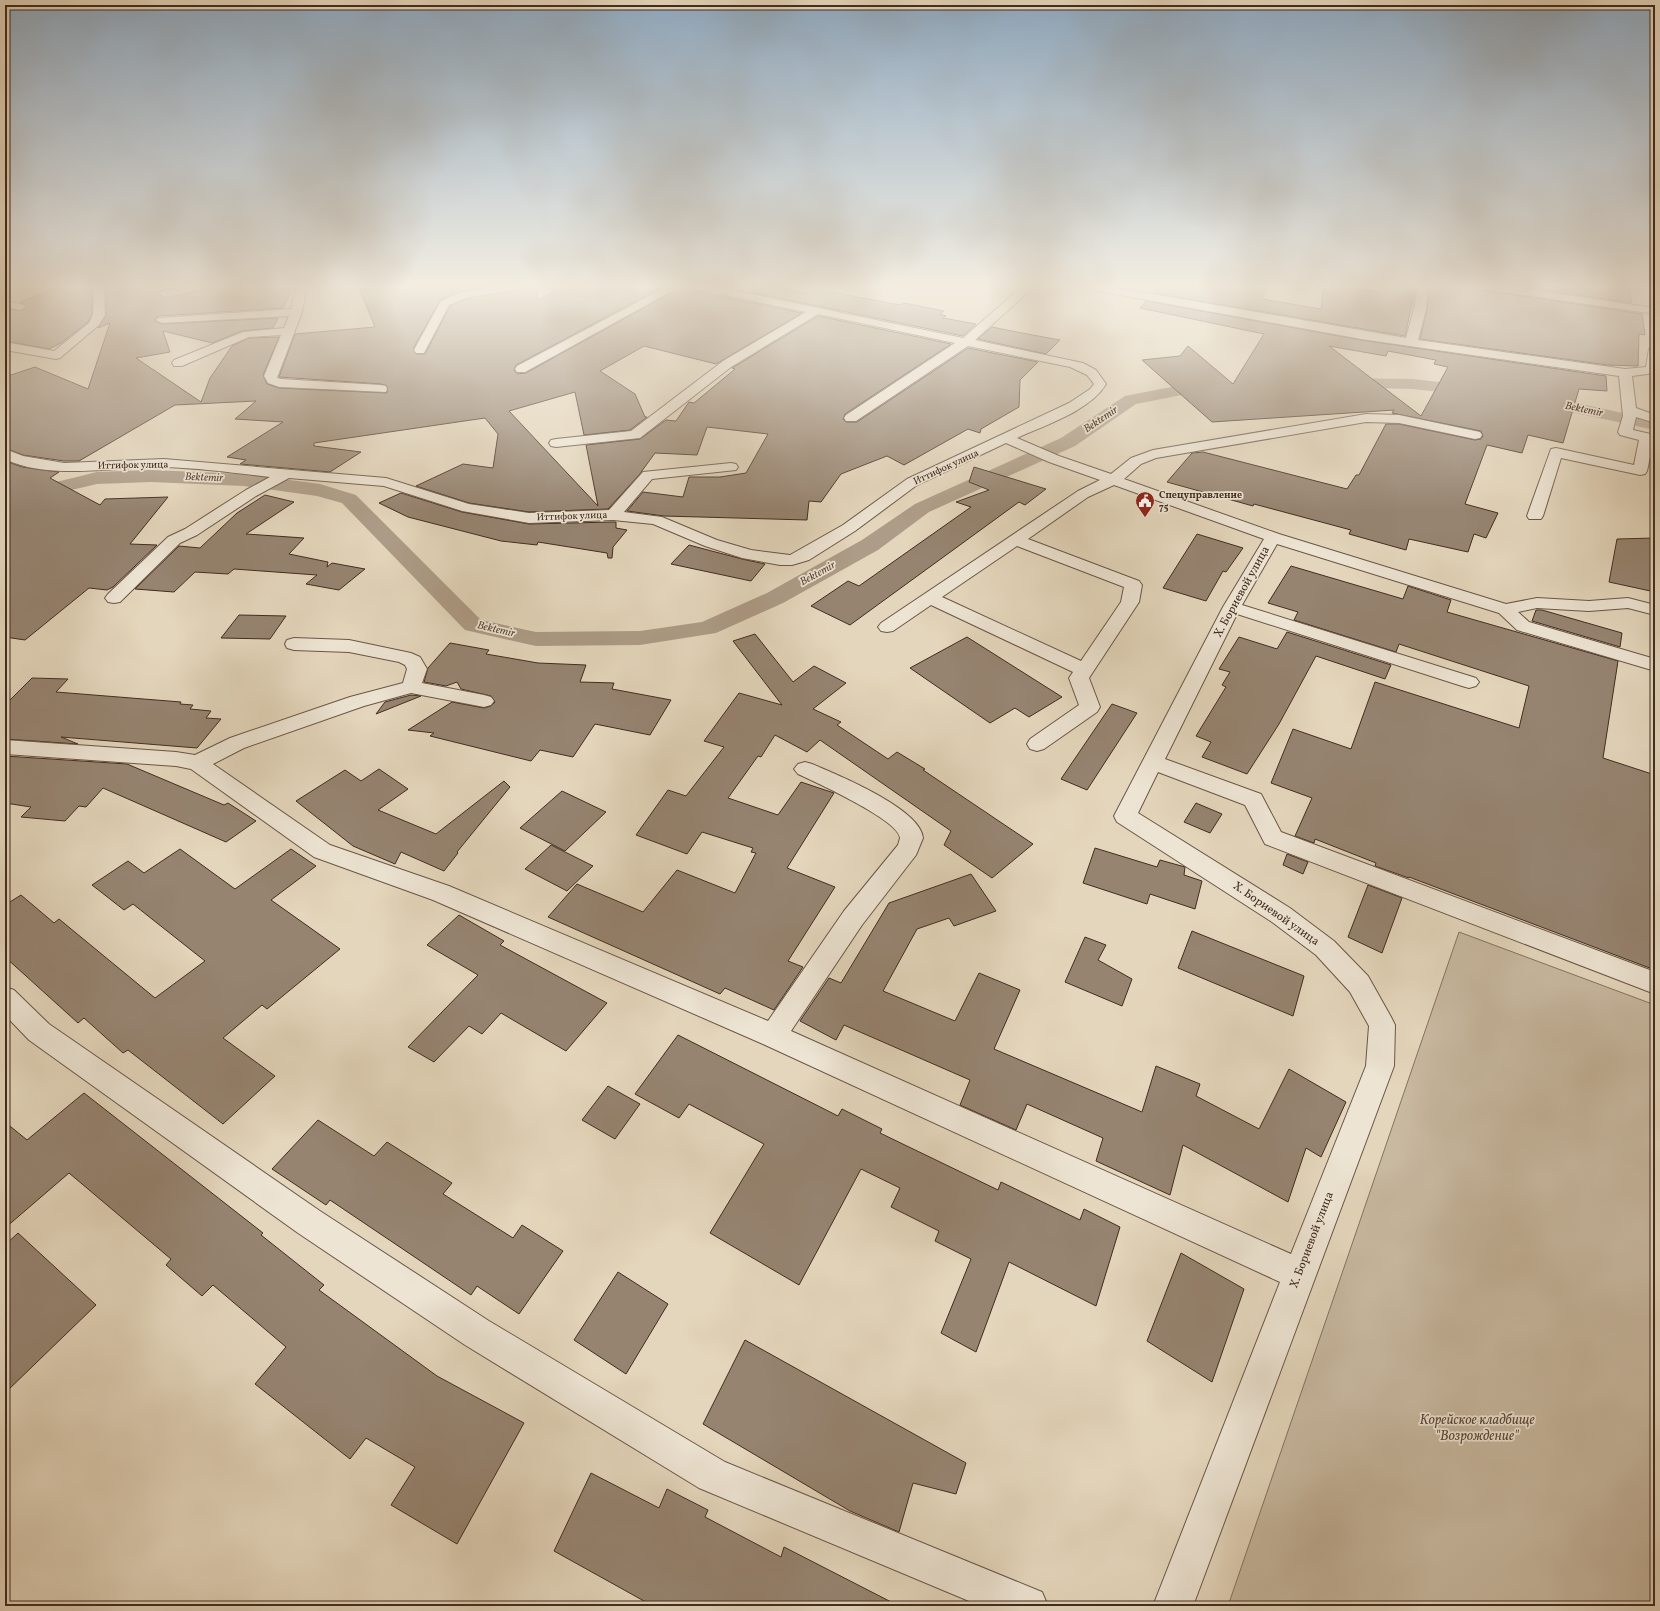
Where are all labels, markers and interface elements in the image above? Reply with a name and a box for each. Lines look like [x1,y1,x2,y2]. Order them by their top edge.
water label: Bektemir [1564,399,1605,422]
water label: Bektemir [1081,403,1122,437]
street label: Иттифок улица [911,446,981,488]
street label: Иттифок улица [98,457,168,473]
water label: Bektemir [184,470,224,486]
place label: Спецуправление 75 [1159,488,1242,514]
public building icon: Спецуправление 75 [1134,490,1156,518]
street label: Иттифок улица [536,508,608,524]
street label: Х. Бориевой улица [1210,543,1274,641]
water label: Bektemir [797,558,839,590]
water label: Bektemir [476,618,517,642]
street label: Х. Бориевой улица [1230,878,1322,950]
street label: Х. Бориевой улица [1286,1189,1338,1291]
park label: Корейское кладбище "Возрождение" [1419,1411,1535,1446]

